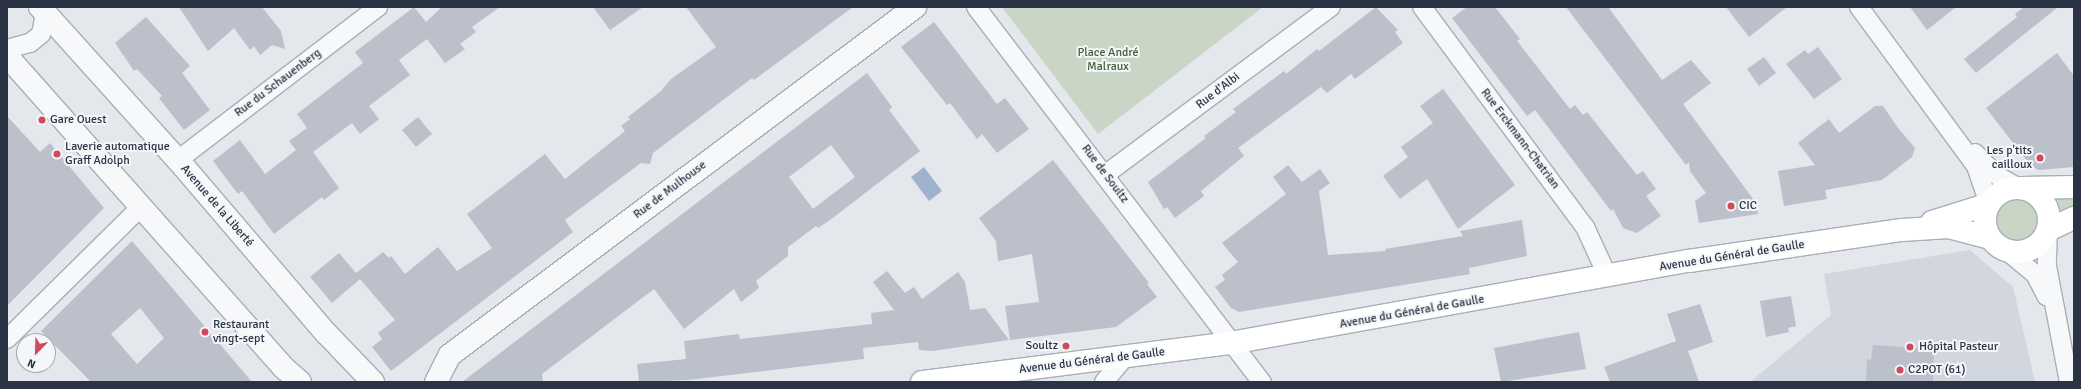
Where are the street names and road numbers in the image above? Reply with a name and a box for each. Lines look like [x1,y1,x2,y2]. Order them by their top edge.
street label: Rue du Schauenberg [232,46,324,120]
street label: Rue d'Albi [1193,70,1243,112]
street label: Rue Erckmann-Chatrian [1477,86,1563,192]
street label: Rue de Soultz [1078,142,1132,206]
street label: Rue de Mulhouse [631,158,709,222]
street label: Avenue de la Liberté [178,162,256,250]
street label: Avenue du Général de Gaulle [1658,237,1806,275]
street label: Avenue du Général de Gaulle [1338,292,1486,332]
street label: Avenue du Général de Gaulle [1018,345,1166,377]

